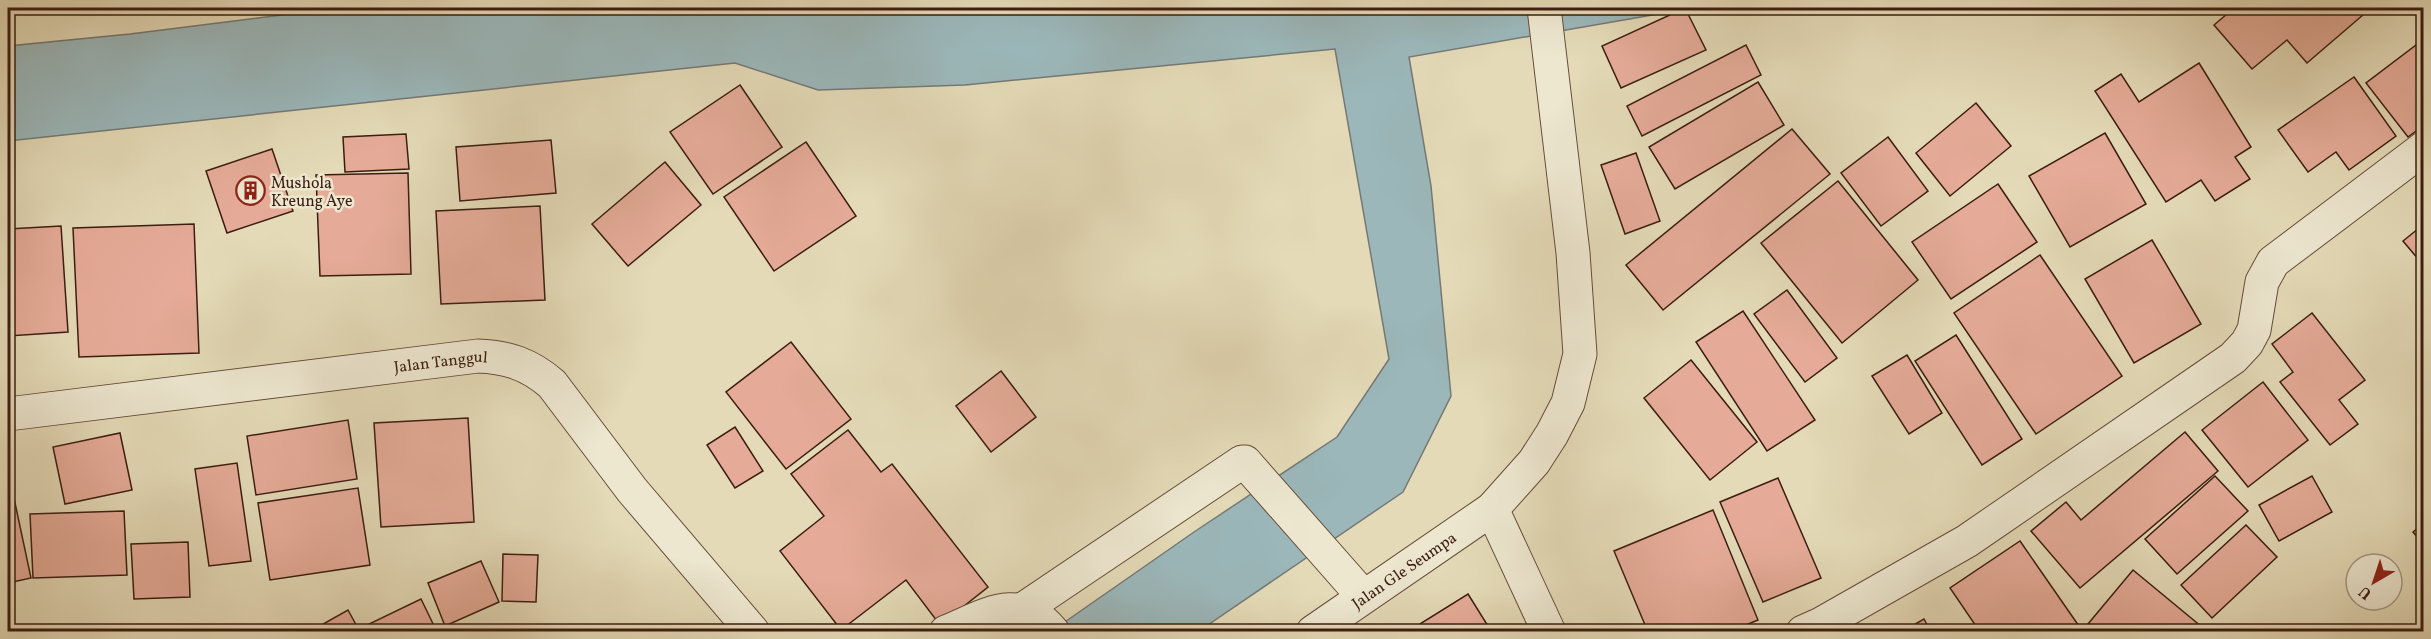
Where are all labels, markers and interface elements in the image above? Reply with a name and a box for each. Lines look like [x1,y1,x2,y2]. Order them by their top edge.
place label: Mushola Kreung Aye [271,173,352,213]
building icon: Mushola Kreung Aye [234,175,266,207]
street label: Jalan Tanggul [393,347,489,379]
street label: Jalan Gle Seumpa [1348,527,1462,615]
north arrow [2344,552,2404,612]
text: U [2355,580,2377,604]

